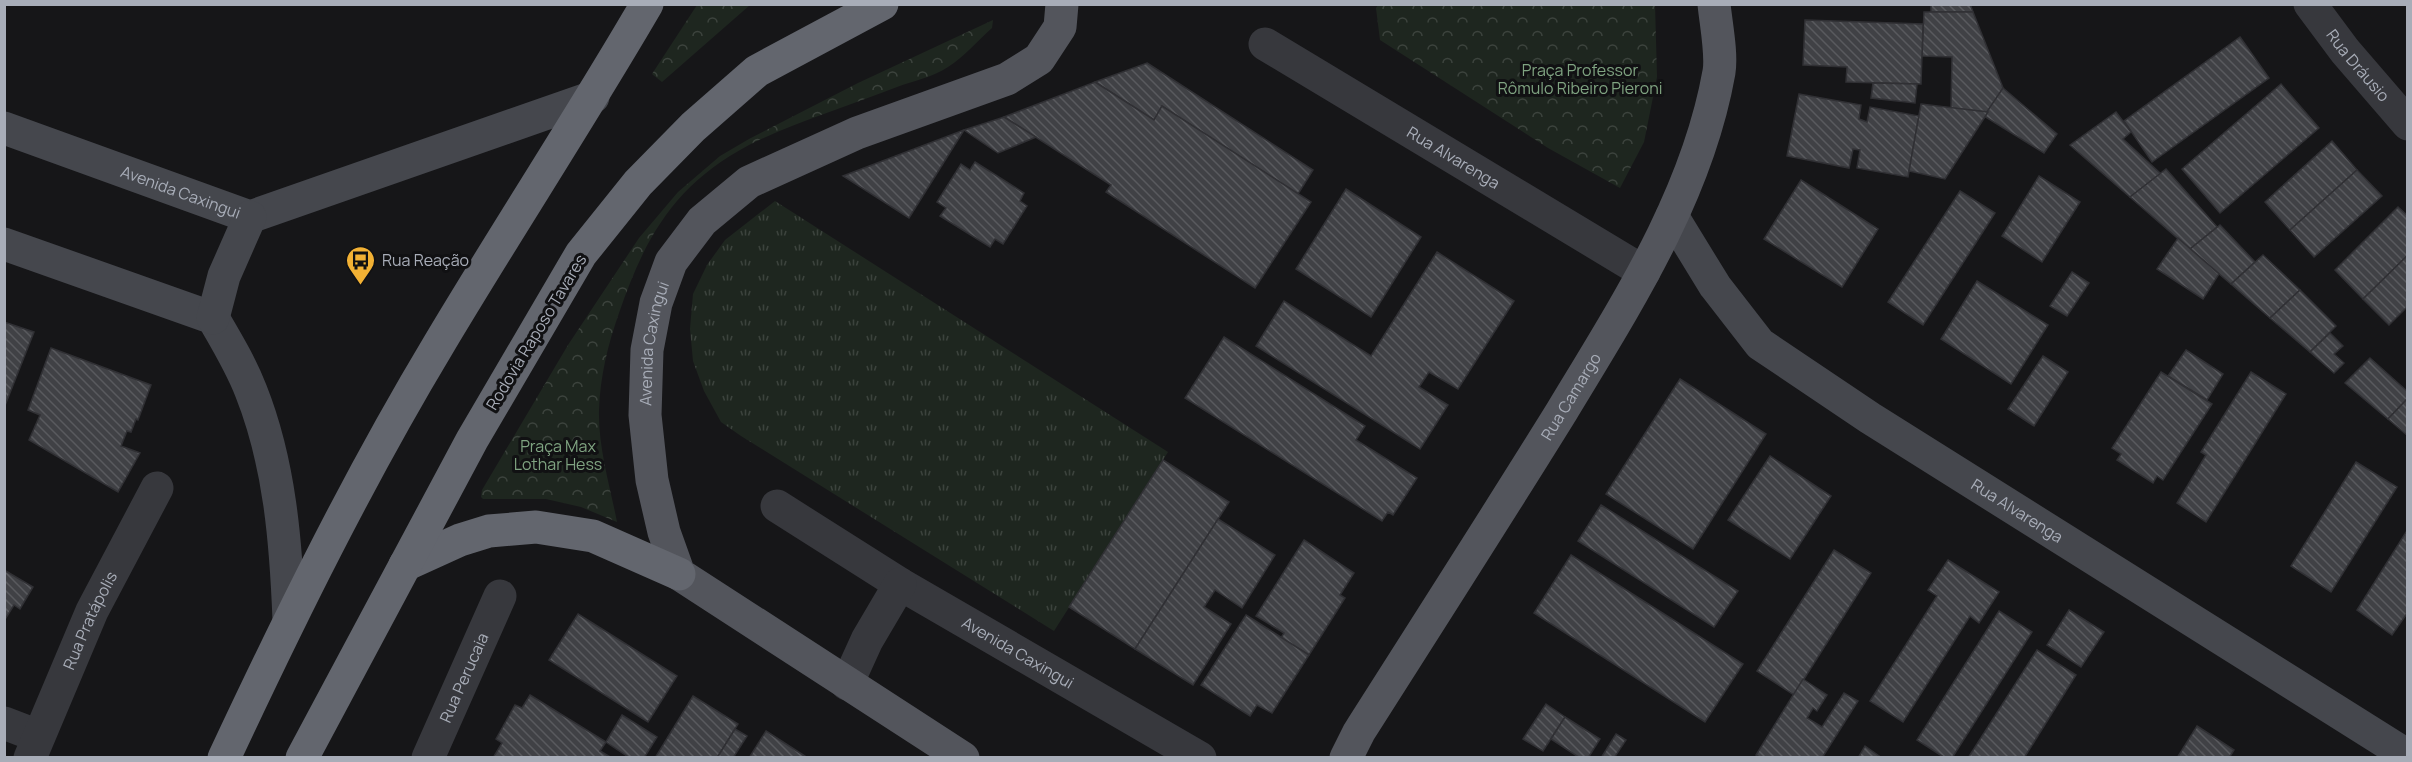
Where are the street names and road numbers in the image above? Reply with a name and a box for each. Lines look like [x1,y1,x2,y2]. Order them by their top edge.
street label: Rua Dráusio [2322,25,2395,106]
street label: Rua Alvarenga [1403,121,1504,194]
street label: Avenida Caxingui [118,160,244,224]
street label: Rodovia Raposo Tavares [481,250,591,414]
street label: Avenida Caxingui [634,278,674,406]
street label: Rua Camargo [1536,349,1606,444]
street label: Rua Alvarenga [1967,473,2067,548]
street label: Rua Pratápolis [58,567,122,673]
street label: Avenida Caxingui [958,611,1078,694]
street label: Rua Perucaia [434,629,493,726]

